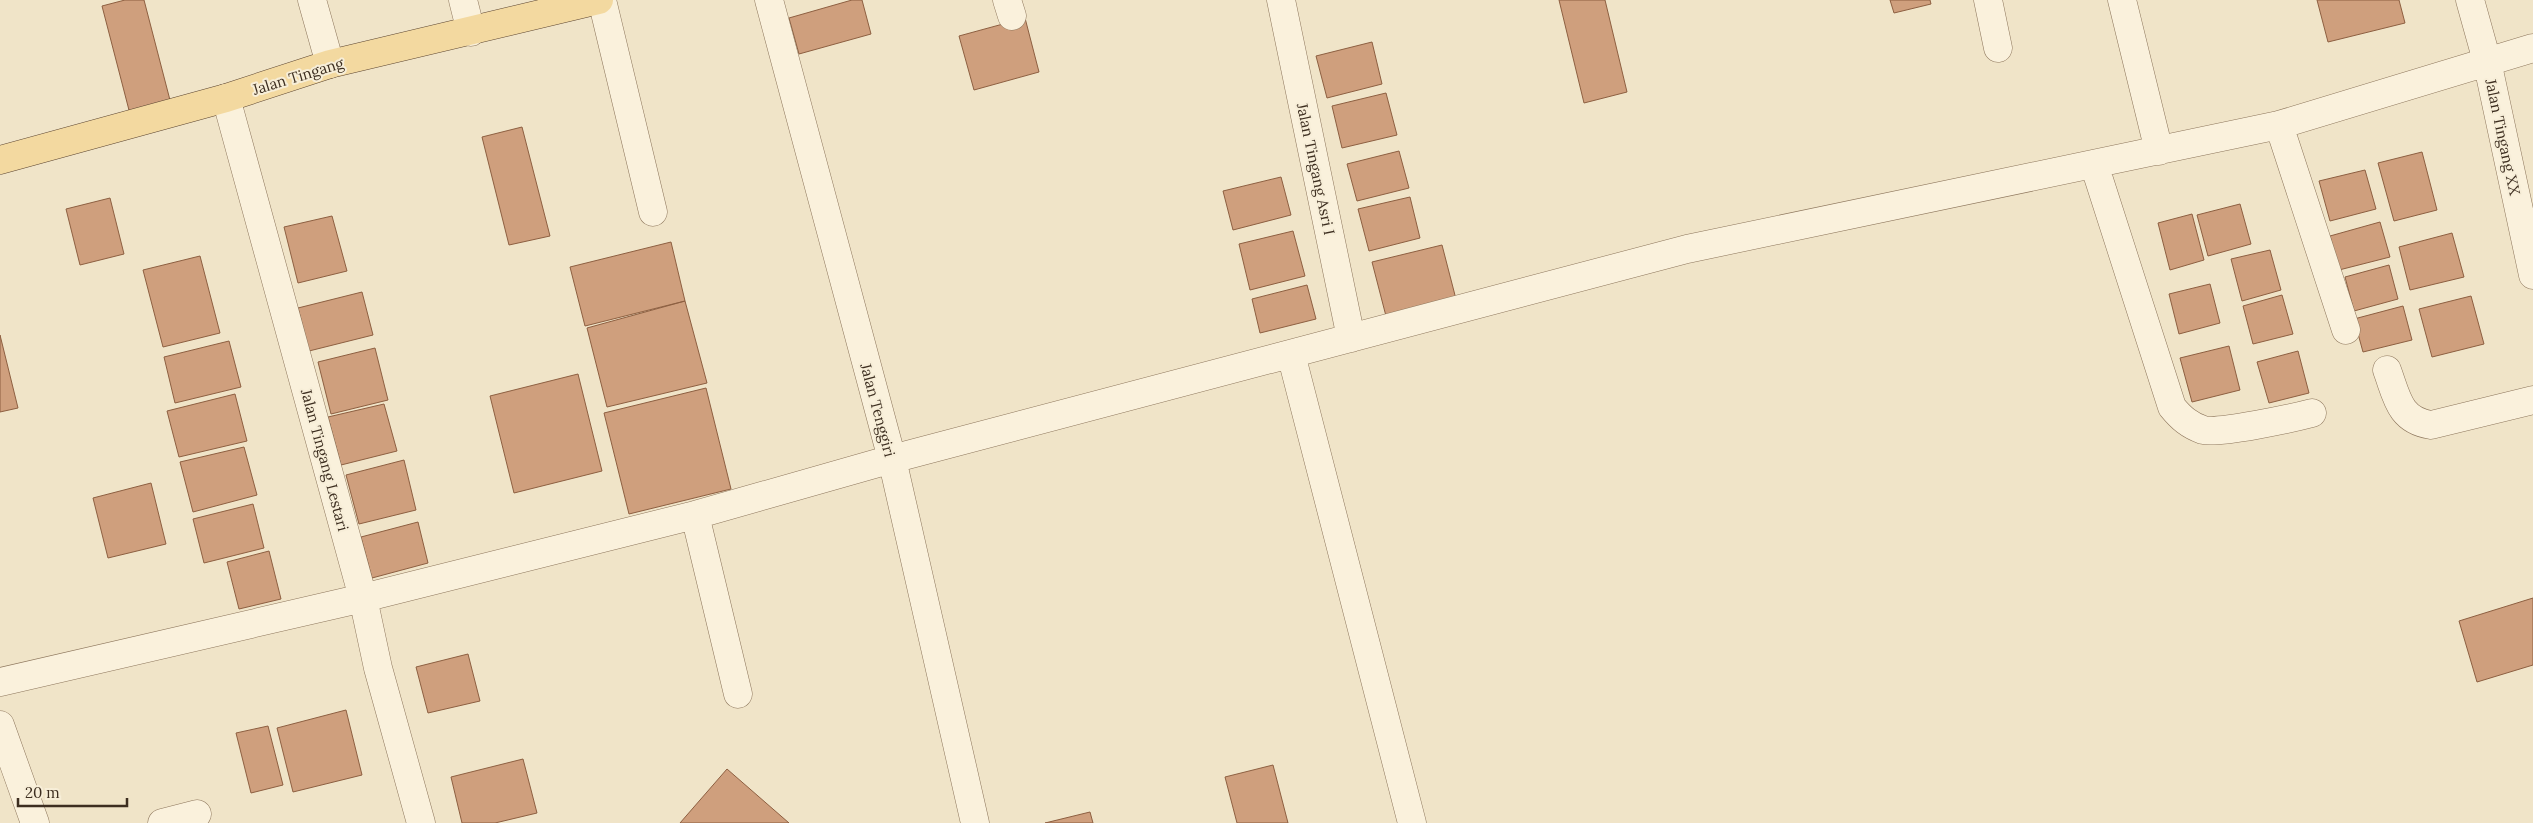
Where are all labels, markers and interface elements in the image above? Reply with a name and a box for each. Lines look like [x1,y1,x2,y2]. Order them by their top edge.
street label: Jalan Tingang [249,53,347,99]
street label: Jalan Tingang XX [2481,76,2525,197]
street label: Jalan Tingang Asri I [1293,100,1339,237]
street label: Jalan Tenggiri [856,360,900,459]
street label: Jalan Tingang Lestari [297,386,353,533]
scale bar [18,776,126,808]
text: 20 m [25,783,60,802]

